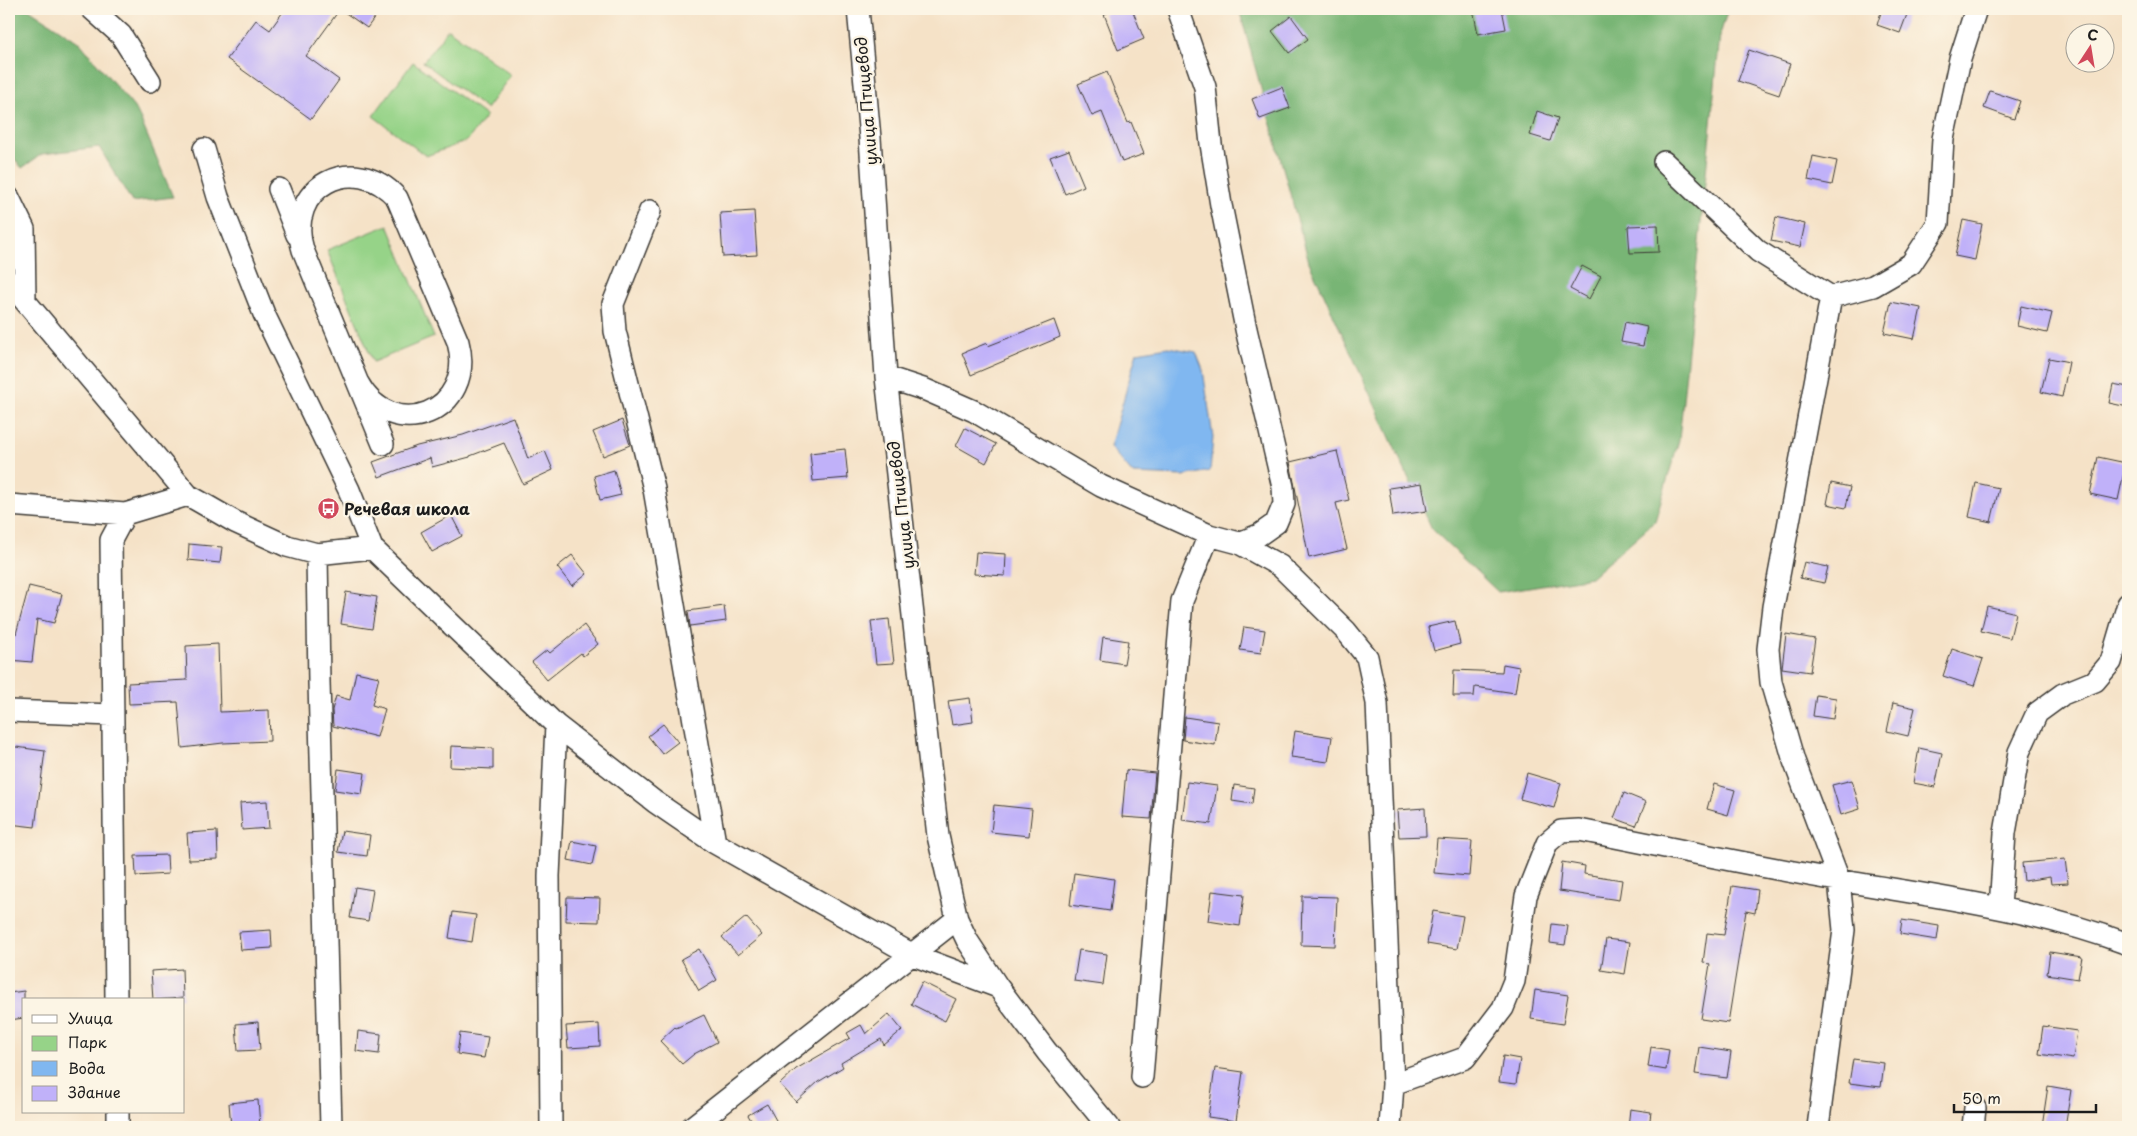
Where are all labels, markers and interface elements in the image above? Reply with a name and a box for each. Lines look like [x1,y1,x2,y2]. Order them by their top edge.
north arrow [2064,22,2114,72]
text: С [2085,23,2100,46]
street label: улица Птицевод [847,36,883,166]
street label: улица Птицевод [880,440,920,571]
place label: Речевая школа [344,496,470,520]
bus stop icon: Речевая школа [316,497,340,521]
legend [22,998,185,1114]
text: Улица [68,1006,113,1029]
text: Парк [68,1030,107,1053]
text: Вода [68,1056,106,1079]
text: Здание [68,1080,121,1103]
scale bar [1954,1081,2097,1113]
text: 50 m [1962,1086,2001,1109]

